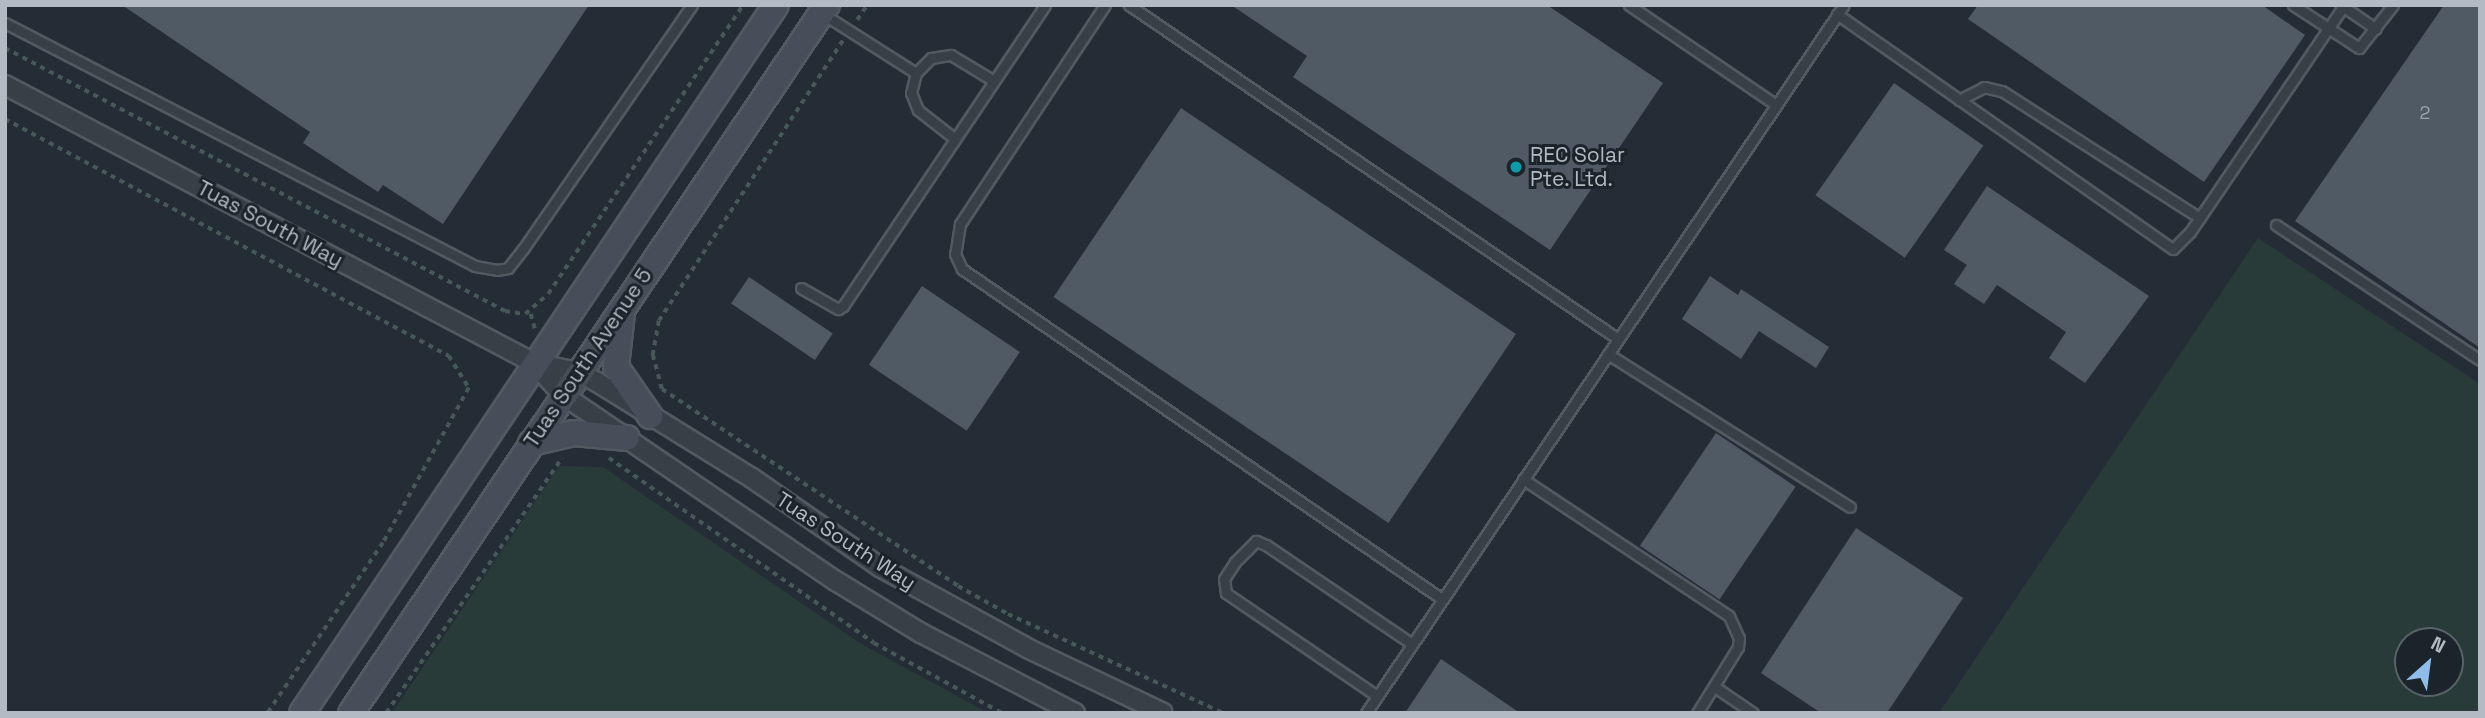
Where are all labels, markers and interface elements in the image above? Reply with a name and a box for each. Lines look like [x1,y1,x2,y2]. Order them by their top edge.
house number: 2 [2420,102,2430,124]
place label: REC Solar Pte. Ltd. [1530,142,1625,192]
marker: REC Solar Pte. Ltd. [1508,159,1524,175]
street label: Tuas South Way [193,175,347,273]
street label: Tuas South Avenue 5 [519,264,657,452]
street label: Tuas South Way [771,486,921,596]
north arrow [2394,627,2464,697]
text: N [2427,631,2450,659]

